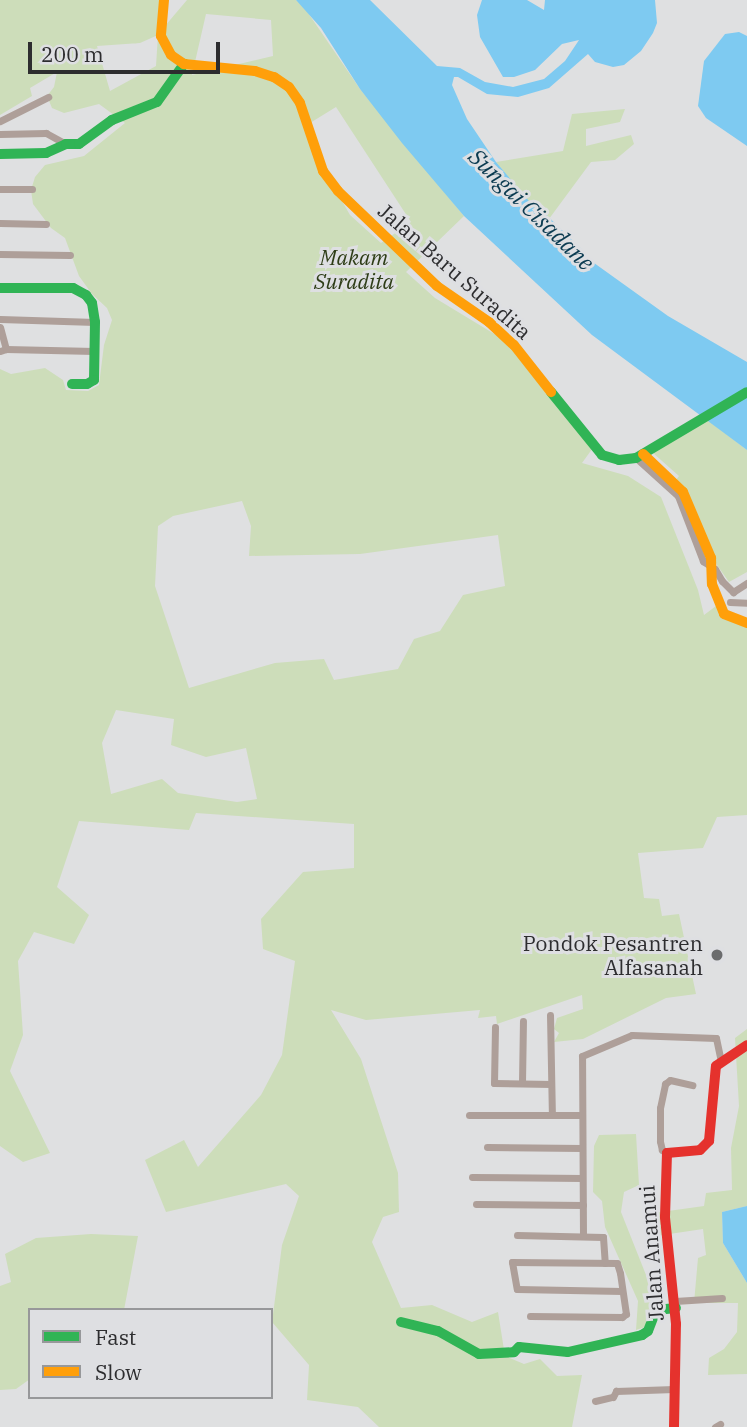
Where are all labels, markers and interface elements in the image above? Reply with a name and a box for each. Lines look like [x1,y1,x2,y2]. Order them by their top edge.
scale bar [32,28,224,72]
text: 200 m [41,40,104,68]
water label: Sungai Cisadane [464,142,600,276]
street label: Jalan Baru Suradita [373,198,537,344]
park label: Makam Suradita [314,244,394,294]
place label: Pondok Pesantren Alfasanah [523,930,703,980]
marker: Pondok Pesantren Alfasanah [709,947,725,963]
street label: Jalan Anamui [634,1184,668,1322]
legend [28,1308,273,1399]
text: Fast [95,1323,136,1351]
text: Slow [95,1358,142,1386]

